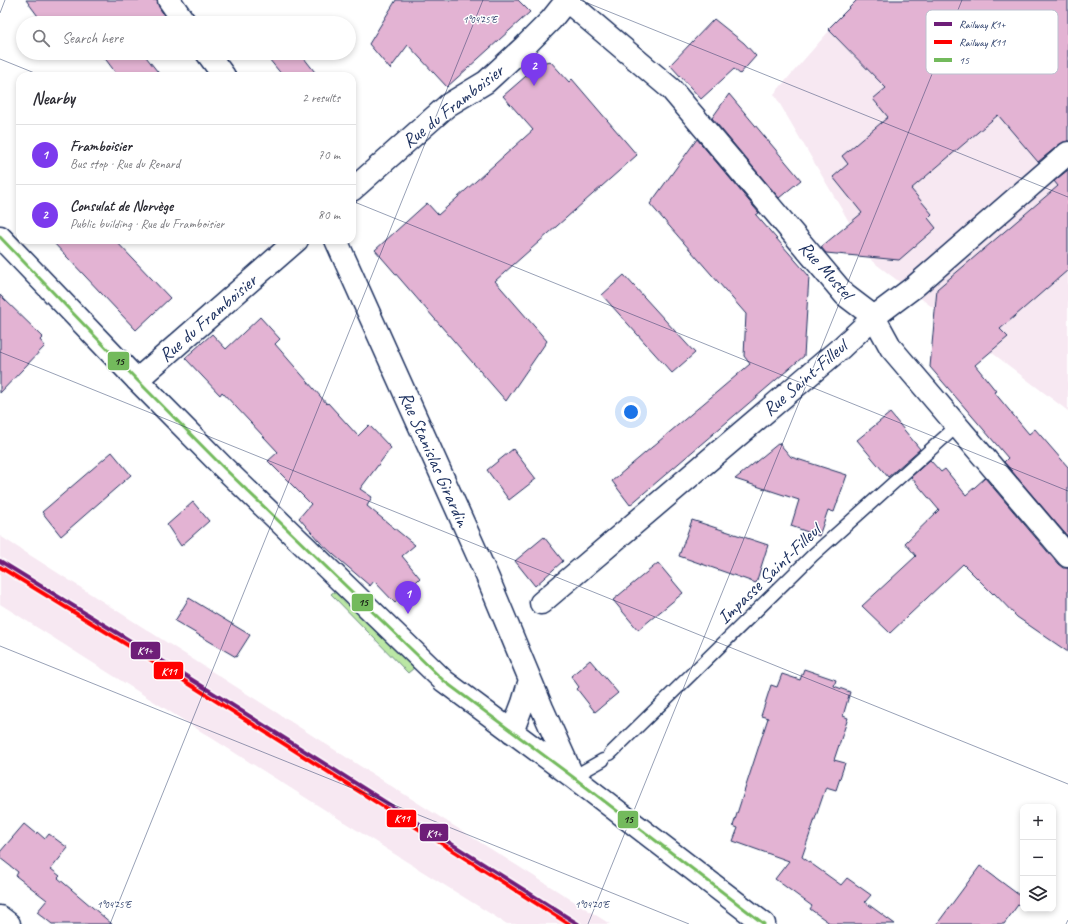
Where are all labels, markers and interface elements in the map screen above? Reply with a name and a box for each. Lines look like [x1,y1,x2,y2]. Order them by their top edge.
legend [926,10,1058,74]
text: 1°04'25"E [463,13,499,26]
search box [16,16,356,60]
text: Railway K1+ [959,17,1007,31]
icon: search [30,27,52,49]
text: Search here [62,29,123,48]
text: Railway K11 [959,35,1007,49]
pin: 2 [521,53,547,86]
text: 15 [959,53,970,67]
street label: Rue du Framboisier [397,58,510,153]
text: Nearby [32,88,75,109]
text: 2 results [302,90,340,106]
text: Framboisier [70,137,132,156]
text: 1 [42,147,48,163]
text: 70 m [318,147,340,163]
text: Bus stop · Rue du Renard [70,156,180,172]
text: Consulat de Norvège [70,197,173,216]
text: 2 [42,207,48,223]
text: 80 m [318,207,340,223]
text: Public building · Rue du Framboisier [70,216,224,232]
street label: Rue Mustel [794,236,861,307]
street label: Rue du Framboisier [154,267,264,367]
street label: Rue Saint-Filleul [758,332,855,421]
line badge: 15 [107,351,130,371]
text: 15 [114,354,125,368]
street label: Rue Stanislas Girardin [393,388,475,532]
your location [621,402,641,422]
street label: Impasse Saint-Filleul [712,516,828,629]
pin: 1 [395,581,421,614]
line badge: 15 [351,593,374,612]
text: 15 [358,595,369,609]
line badge: K1+ [130,641,161,660]
text: K1+ [137,643,154,657]
line badge: K11 [153,661,184,680]
text: K11 [161,664,178,678]
map controls [1020,804,1056,912]
button: + [1020,804,1056,840]
line badge: K11 [386,809,417,828]
line badge: 15 [617,810,639,829]
text: K11 [394,811,411,825]
text: 15 [623,812,634,826]
line badge: K1+ [419,823,449,842]
text: K1+ [426,826,443,840]
button: − [1020,840,1056,876]
button: layers [1020,876,1056,912]
text: 1°04'25"E [97,898,133,911]
text: 1°04'20"E [575,898,611,911]

